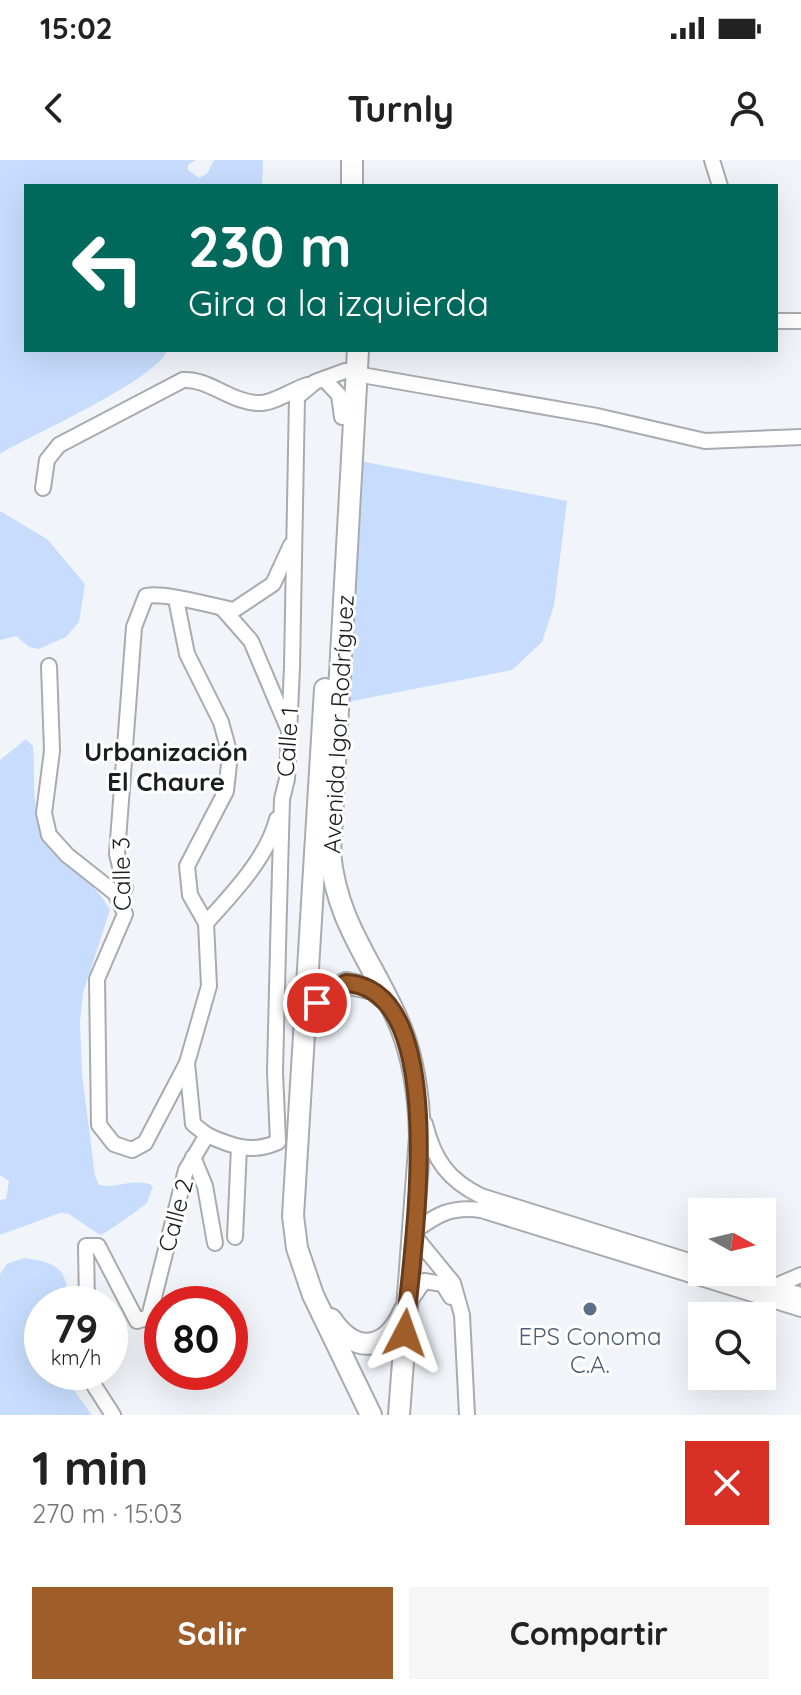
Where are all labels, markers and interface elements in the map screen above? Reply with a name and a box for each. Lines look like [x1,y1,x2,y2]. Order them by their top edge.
text: 15:02 [40,9,113,47]
icon: back [32,86,76,130]
text: Turnly [347,86,454,131]
icon: person [725,86,769,130]
text: 230 m [188,211,352,281]
icon: left [56,216,160,320]
text: Gira a la izquierda [188,280,489,325]
street label: Avenida Igor Rodríguez [316,594,360,854]
street label: Calle 1 [270,706,304,778]
district label: Urbanización El Chaure [84,735,248,798]
street label: Calle 3 [105,837,137,911]
pin [283,969,351,1037]
icon: arrive [295,981,339,1025]
street label: Calle 2 [151,1175,199,1255]
north arrow [688,1198,776,1286]
map controls [688,1198,776,1390]
speed limit sign: 80 [144,1286,248,1390]
position arrow [363,1291,447,1375]
marker: EPS Conoma C.A. [581,1300,599,1318]
button: search [688,1302,776,1390]
text: 79 [54,1303,98,1353]
place label: EPS Conoma C.A. [519,1321,661,1379]
text: km/h [51,1345,101,1370]
text: 1 min [32,1437,148,1497]
button: close [685,1441,769,1525]
text: 270 m · 15:03 [32,1497,183,1530]
button: Salir [32,1587,393,1679]
button: Compartir [409,1587,769,1679]

